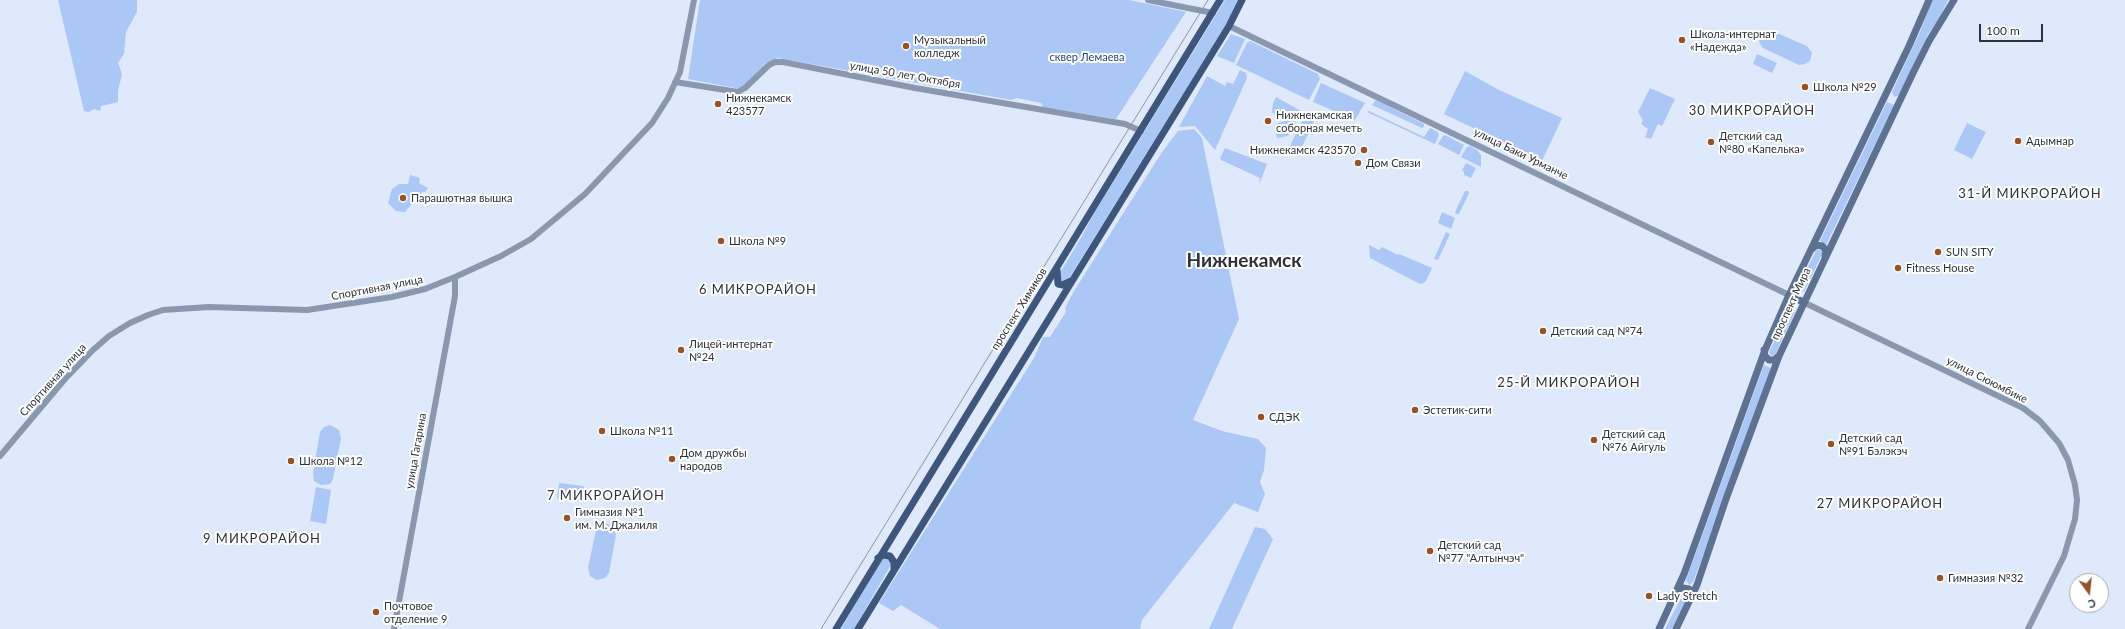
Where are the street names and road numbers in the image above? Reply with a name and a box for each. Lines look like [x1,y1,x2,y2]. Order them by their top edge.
street label: улица 50 лет Октября [849,59,961,91]
street label: улица Баки Урманче [1472,125,1570,183]
street label: проспект Химиков [988,265,1050,353]
street label: проспект Мира [1769,266,1813,342]
street label: Спортивная улица [330,273,424,303]
street label: Спортивная улица [17,341,89,419]
street label: улица Сююмбике [1944,354,2030,406]
street label: улица Гагарина [403,412,429,490]

